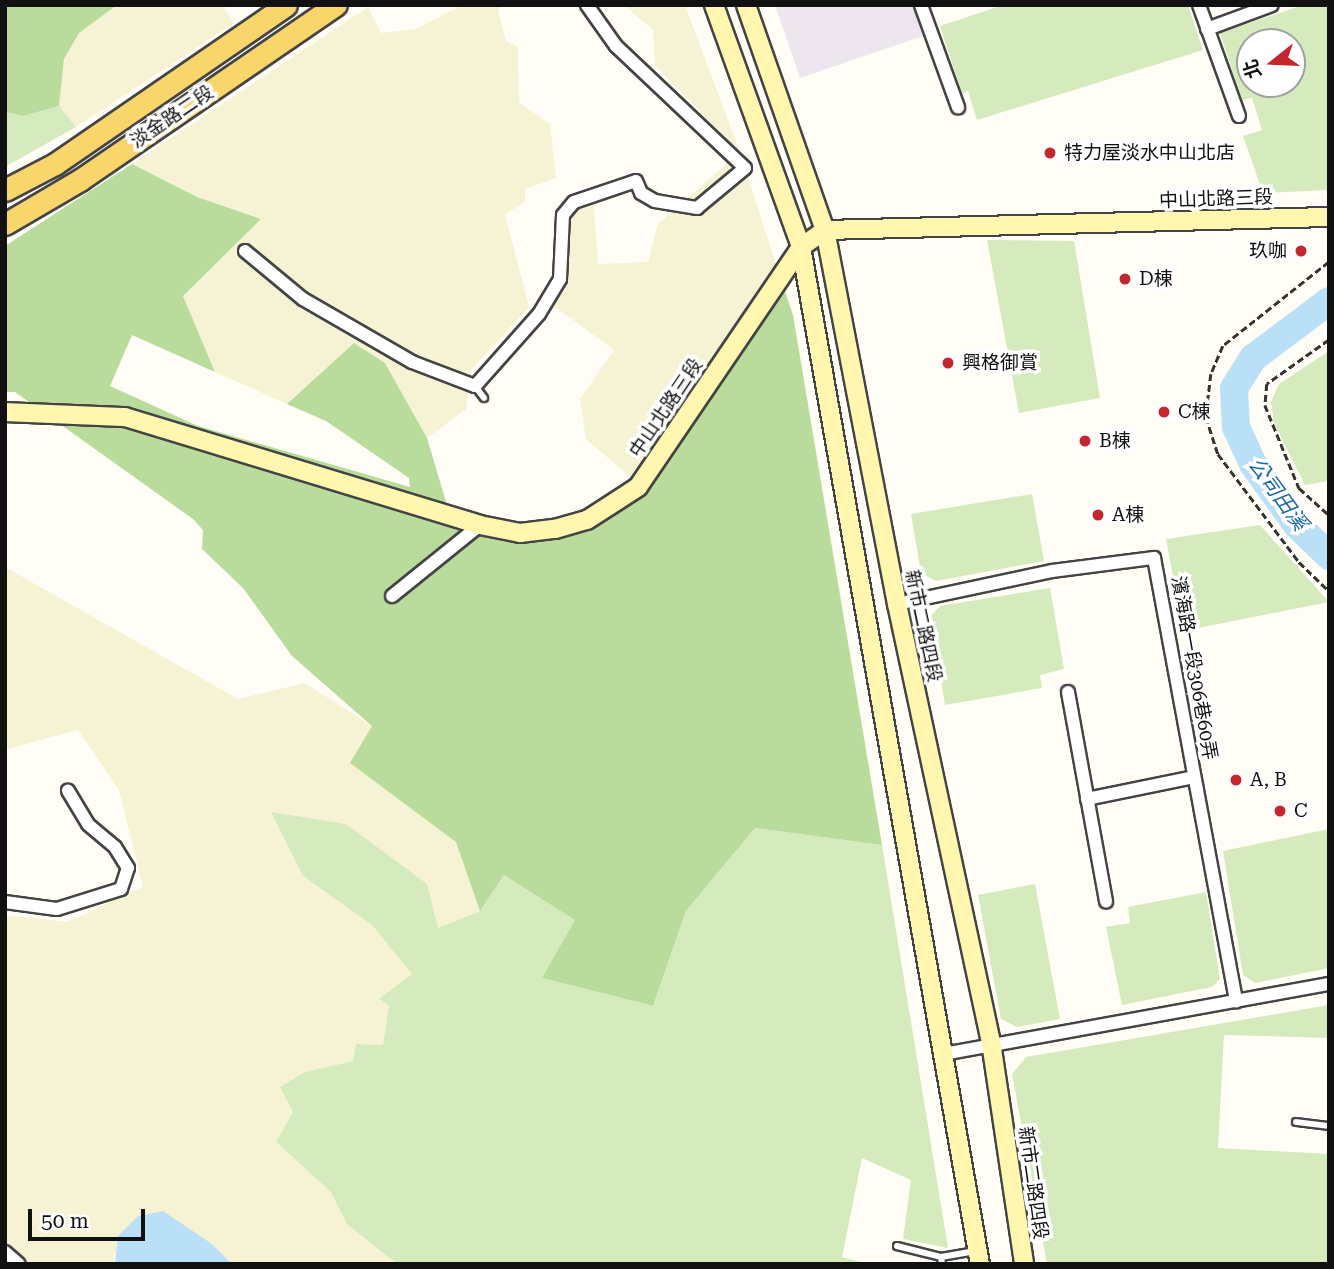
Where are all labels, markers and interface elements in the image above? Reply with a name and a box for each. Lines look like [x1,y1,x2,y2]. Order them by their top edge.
north arrow [1236,28,1306,98]
text: 北 [1239,56,1266,82]
street label: 淡金路二段 [126,81,218,153]
place label: 特力屋淡水中山北店 [1064,142,1235,164]
marker: 特力屋淡水中山北店 [1042,145,1058,161]
street label: 中山北路三段 [1159,186,1273,212]
place label: 玖咖 [1249,240,1287,262]
marker: 玖咖 [1293,243,1309,259]
place label: D棟 [1139,268,1173,290]
marker: D棟 [1117,271,1133,287]
place label: 興格御賞 [962,352,1038,374]
street label: 中山北路三段 [625,354,707,462]
marker: 興格御賞 [940,355,956,371]
place label: C棟 [1178,401,1211,423]
marker: C棟 [1156,404,1172,420]
place label: B棟 [1099,430,1131,452]
marker: B棟 [1077,433,1093,449]
water label: 公司田溪 [1243,453,1313,535]
place label: A棟 [1112,504,1144,526]
marker: A棟 [1090,507,1106,523]
street label: 新市二路四段 [900,568,946,684]
street label: 濱海路一段306巷60弄 [1167,574,1221,762]
place label: A, B [1250,769,1287,791]
marker: A, B [1228,772,1244,788]
place label: C [1294,800,1308,822]
marker: C [1272,803,1288,819]
street label: 新市二路四段 [1014,1125,1052,1241]
scale bar [32,1196,149,1240]
text: 50 m [41,1209,89,1233]

